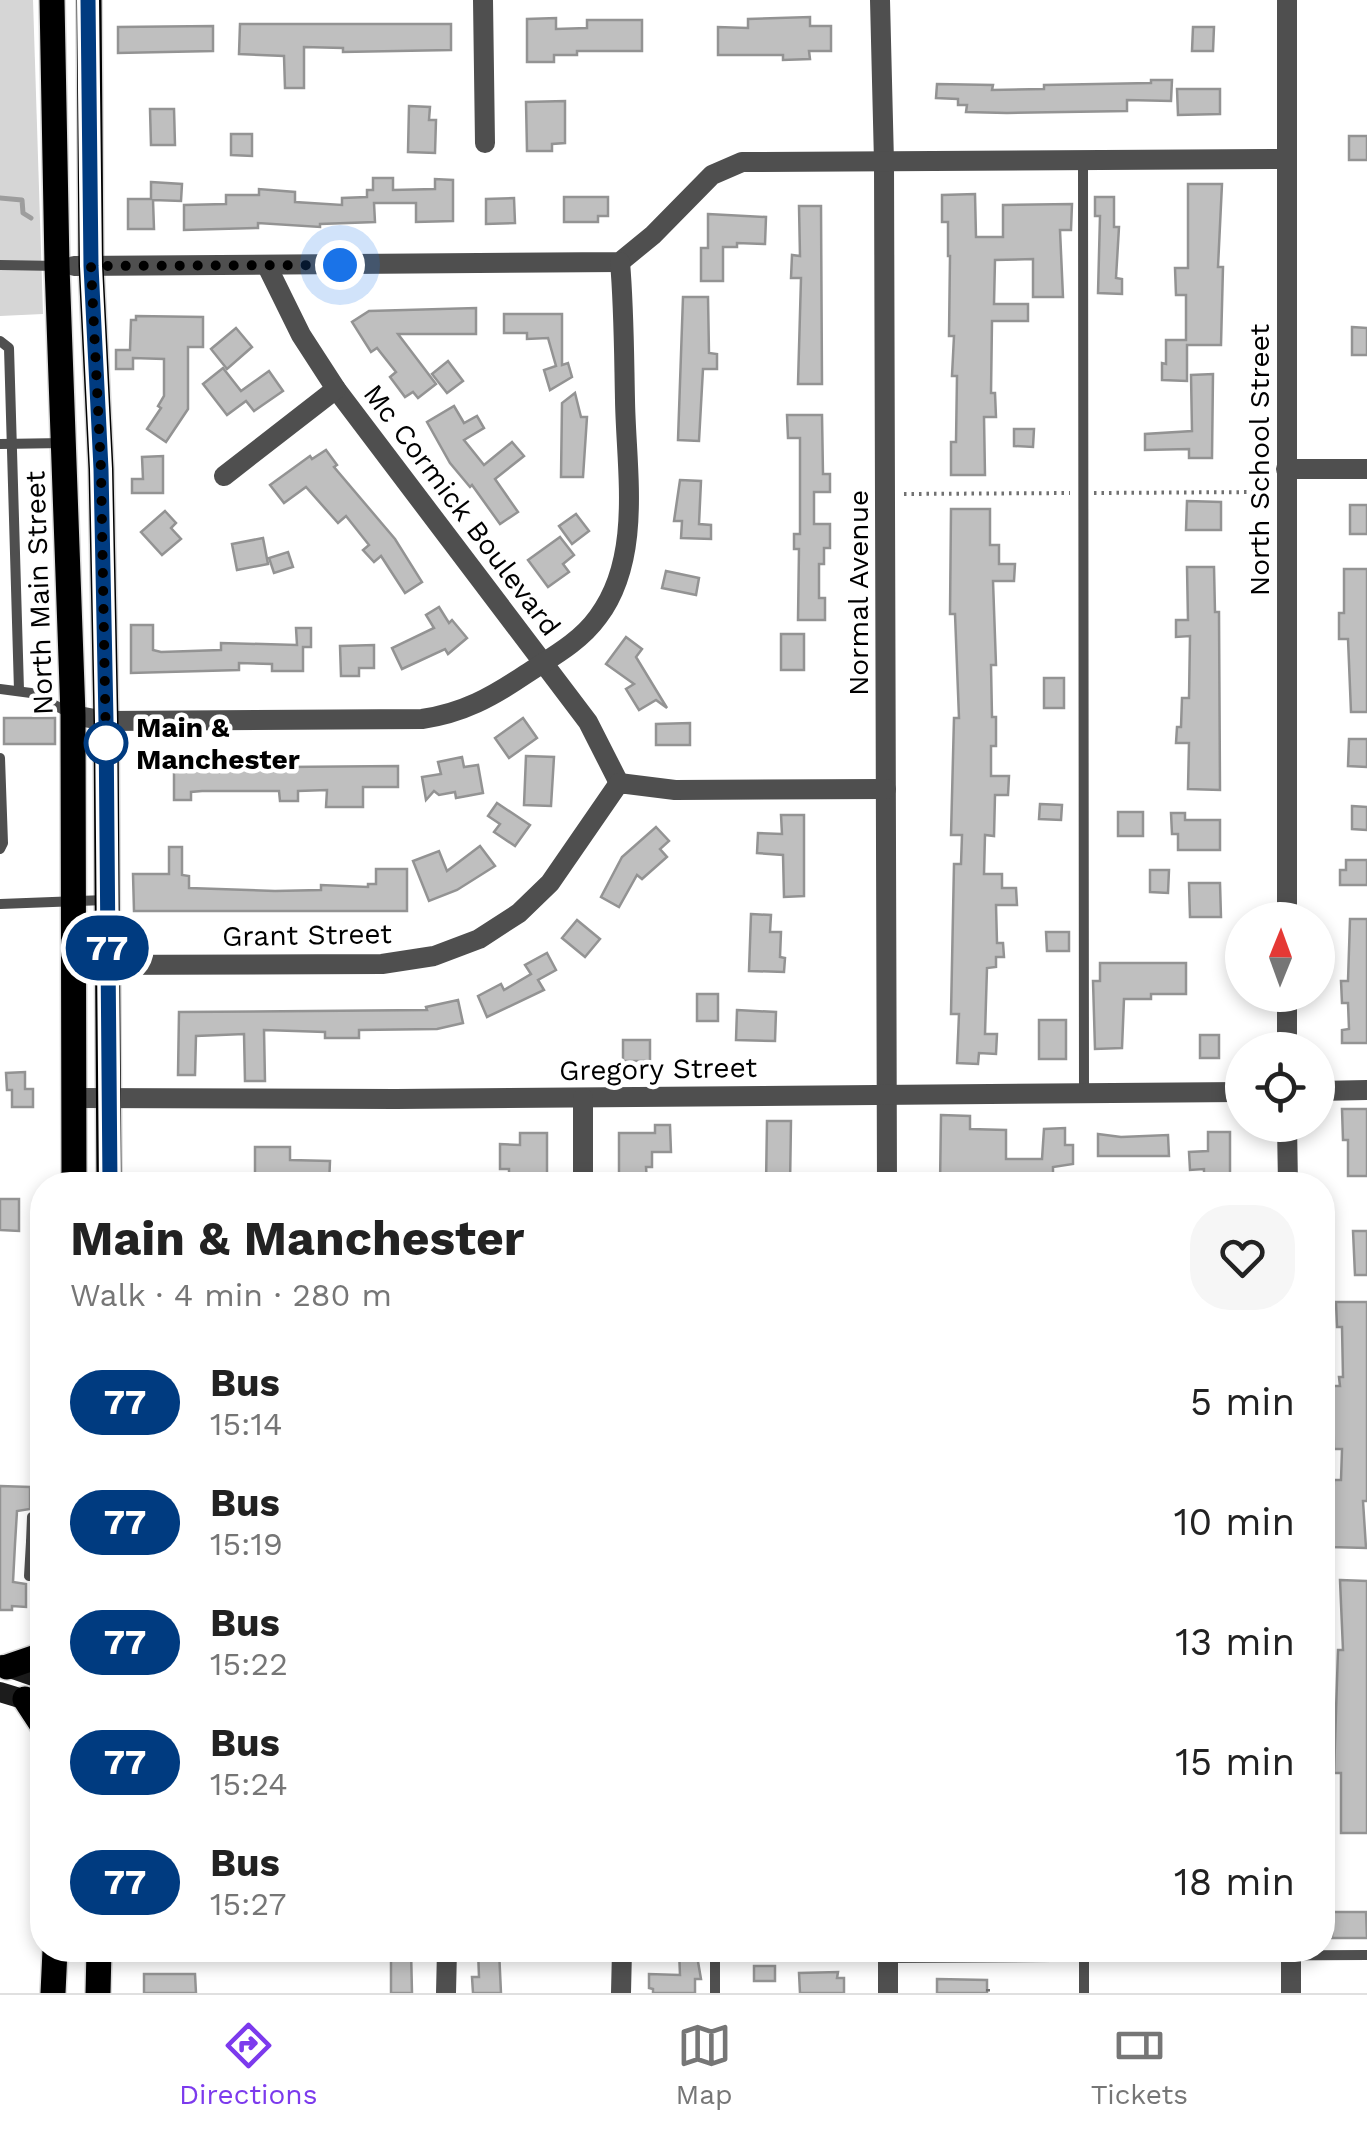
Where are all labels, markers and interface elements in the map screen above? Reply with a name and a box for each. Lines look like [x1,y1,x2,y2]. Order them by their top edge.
your location [315,240,365,290]
street label: North School Street [1243,324,1276,596]
street label: Mc Cormick Boulevard [357,378,567,642]
street label: North Main Street [18,470,60,716]
street label: Normal Avenue [842,490,875,696]
place label: Main & Manchester [136,711,300,776]
marker: Main & Manchester [85,722,127,764]
north arrow [1225,902,1335,1012]
map controls [1225,902,1335,1142]
line badge: 77 [62,916,152,980]
street label: Grant Street [222,917,392,953]
text: 77 [86,927,128,969]
button: locate [1225,1032,1335,1142]
street label: Gregory Street [559,1051,758,1087]
button: heart [1190,1205,1295,1310]
text: Main & Manchester [70,1210,524,1267]
text: Walk · 4 min · 280 m [70,1276,392,1314]
text: Bus [210,1361,280,1405]
text: 5 min [1190,1380,1295,1424]
text: 77 [104,1381,146,1423]
text: 15:14 [210,1405,283,1443]
text: Bus [210,1481,280,1525]
text: 10 min [1174,1500,1295,1544]
text: 77 [104,1501,146,1543]
text: 15:19 [210,1525,283,1563]
text: Bus [210,1601,280,1645]
text: 13 min [1175,1620,1295,1664]
text: 77 [104,1621,146,1663]
text: 15:22 [210,1645,288,1683]
text: Bus [210,1721,280,1765]
text: 15 min [1175,1740,1295,1784]
text: 77 [104,1741,146,1783]
text: 15:24 [210,1765,288,1803]
text: Bus [210,1841,280,1885]
text: 18 min [1174,1860,1295,1904]
text: 77 [104,1861,146,1903]
text: 15:27 [210,1885,287,1923]
tab: Directions [179,2018,317,2111]
tab: Map [676,2018,733,2111]
tab: Tickets [1091,2018,1188,2111]

